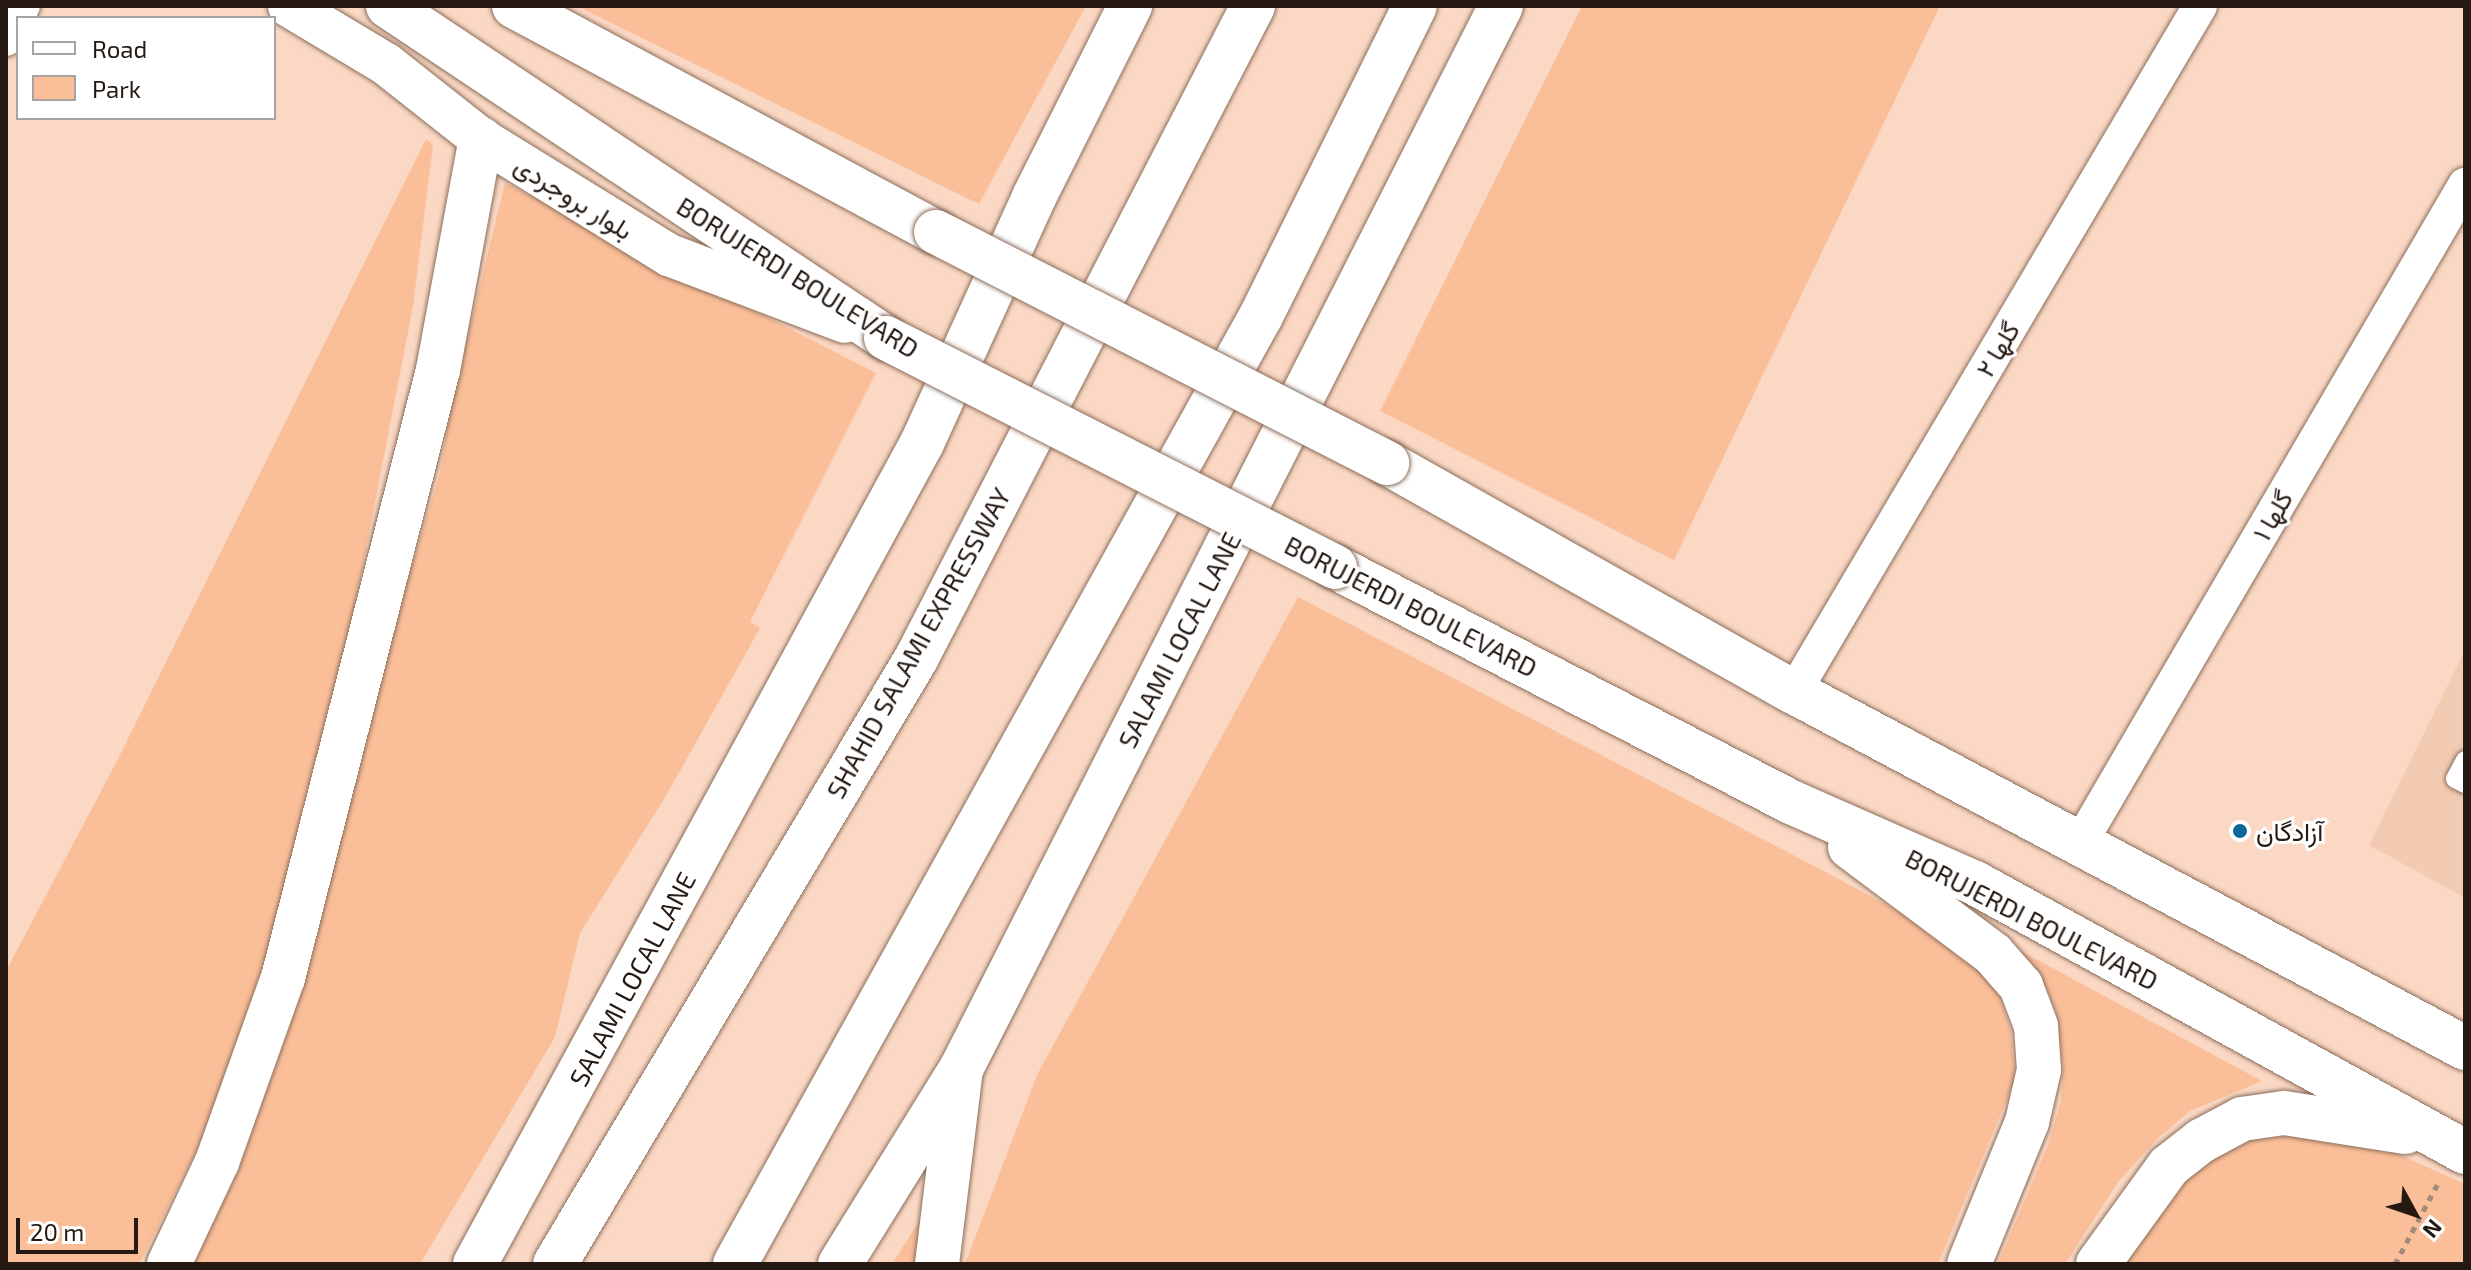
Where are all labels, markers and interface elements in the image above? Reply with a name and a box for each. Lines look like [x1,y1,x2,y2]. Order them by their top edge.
legend [16,16,276,120]
text: Road [92,34,147,63]
text: Park [92,74,141,103]
street label: بلوار بروجردی [509,148,639,246]
street label: BORUJERDI BOULEVARD [671,190,925,364]
street label: گلها ۲ [1968,316,2026,382]
street label: SHAHID SALAMI EXPRESSWAY [819,482,1017,804]
street label: گلها ۱ [2245,484,2299,546]
street label: SALAMI LOCAL LANE [1111,527,1247,753]
street label: BORUJERDI BOULEVARD [1280,529,1542,683]
place label: آزادگان [2256,815,2323,847]
marker: آزادگان [2231,822,2249,840]
street label: BORUJERDI BOULEVARD [1901,842,2163,996]
street label: SALAMI LOCAL LANE [562,866,702,1092]
north arrow [2375,1174,2455,1254]
scale bar [20,1202,142,1252]
text: N [2418,1215,2448,1244]
text: 20 m [30,1217,84,1246]

